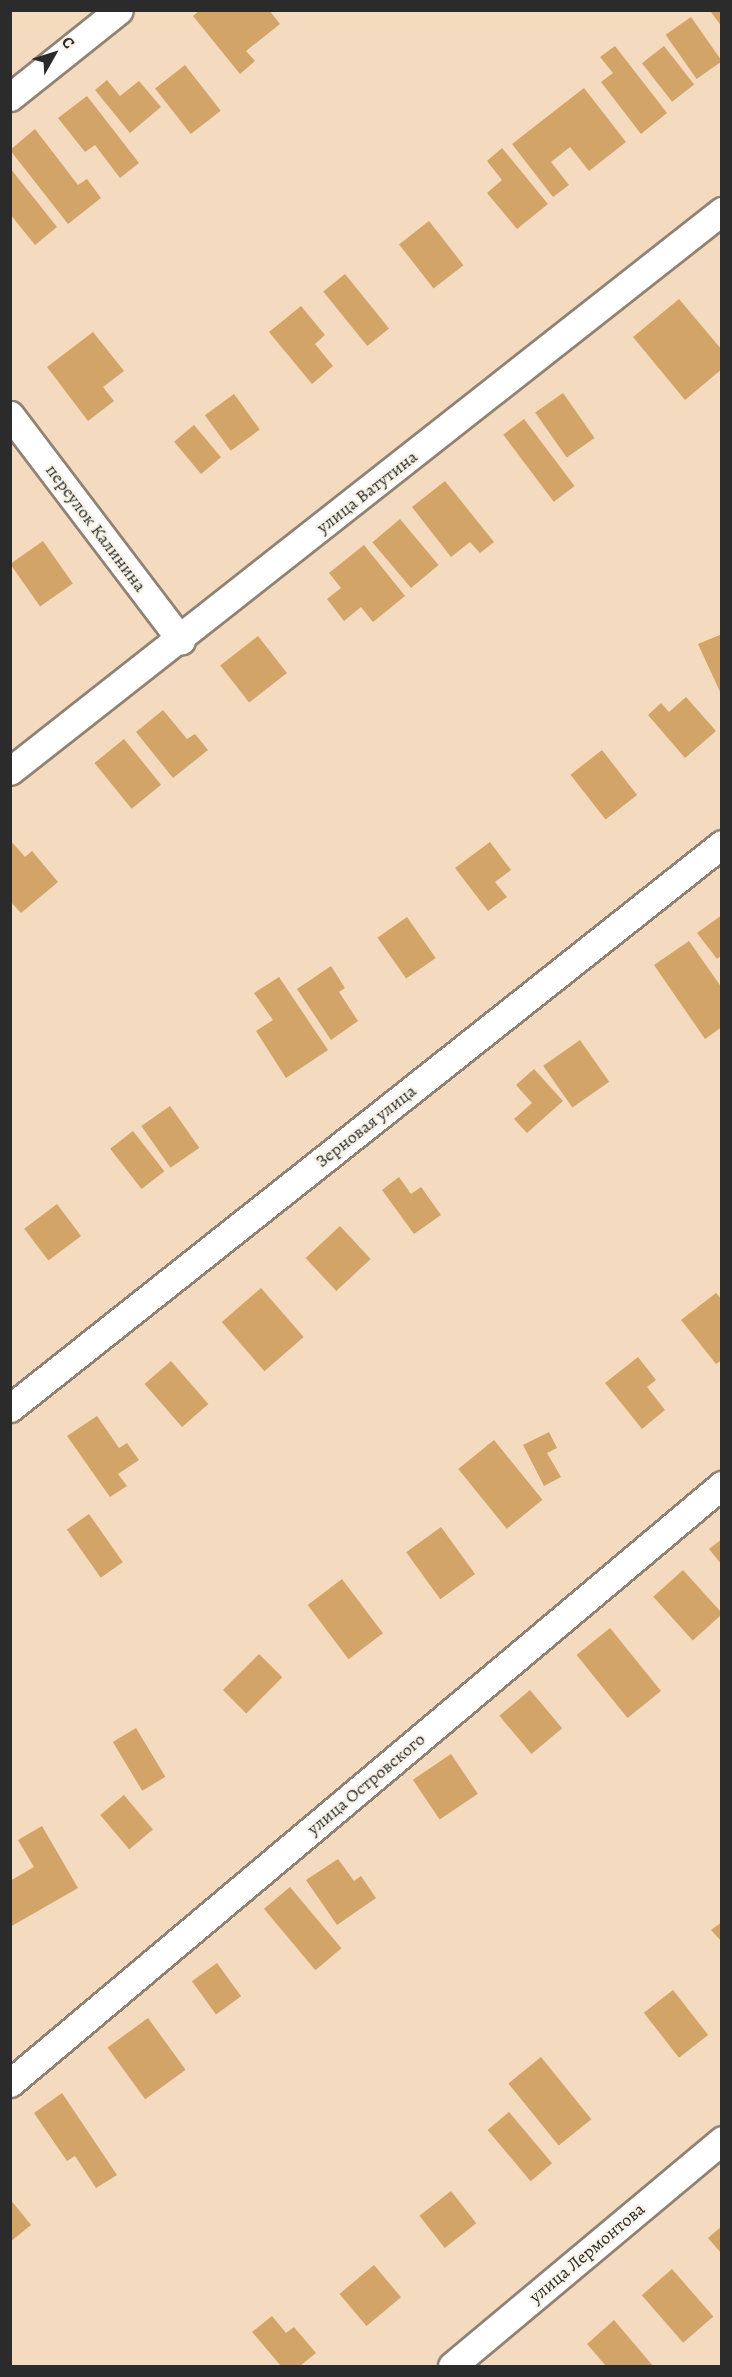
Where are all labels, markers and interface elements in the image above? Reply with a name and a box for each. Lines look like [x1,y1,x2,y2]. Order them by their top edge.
north arrow [24,24,84,84]
text: С [56,32,80,53]
street label: улица Ватутина [312,446,422,538]
street label: переулок Калинина [41,460,151,596]
street label: Зерновая улица [311,1080,421,1172]
street label: улица Островского [303,1728,429,1840]
street label: улица Лермонтова [525,2198,649,2308]

